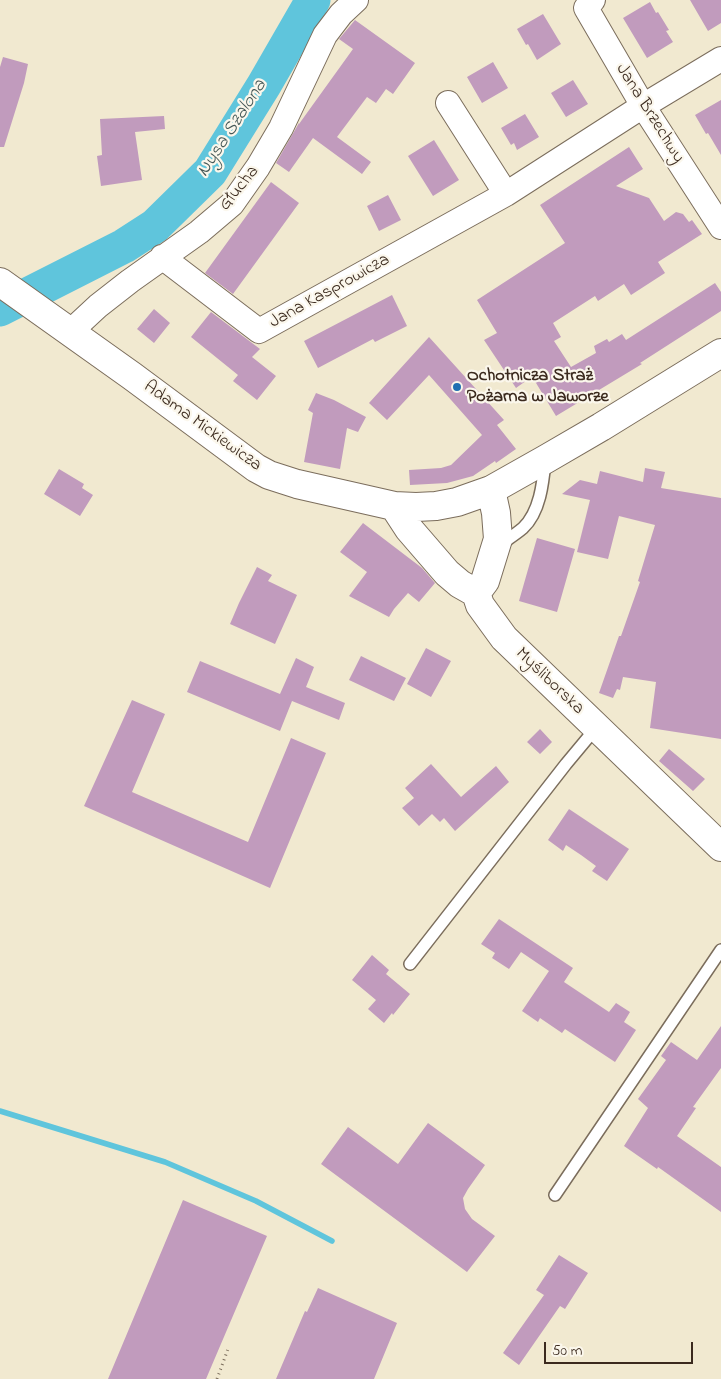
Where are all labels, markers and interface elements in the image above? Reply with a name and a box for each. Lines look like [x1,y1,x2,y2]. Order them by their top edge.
street label: Jana Brzechwy [610,60,688,168]
water label: Nysa Szalona [193,76,273,182]
street label: Głucha [215,162,265,216]
street label: Jana Kasprowicza [266,250,394,334]
place label: Ochotnicza Straż Pożarna w Jaworze [467,366,609,408]
street label: Adama Mickiewicza [139,377,265,477]
marker: Ochotnicza Straż Pożarna w Jaworze [451,381,463,393]
street label: Myśliborska [510,644,588,720]
scale bar [546,1332,695,1364]
text: 50 m [552,1340,582,1362]

